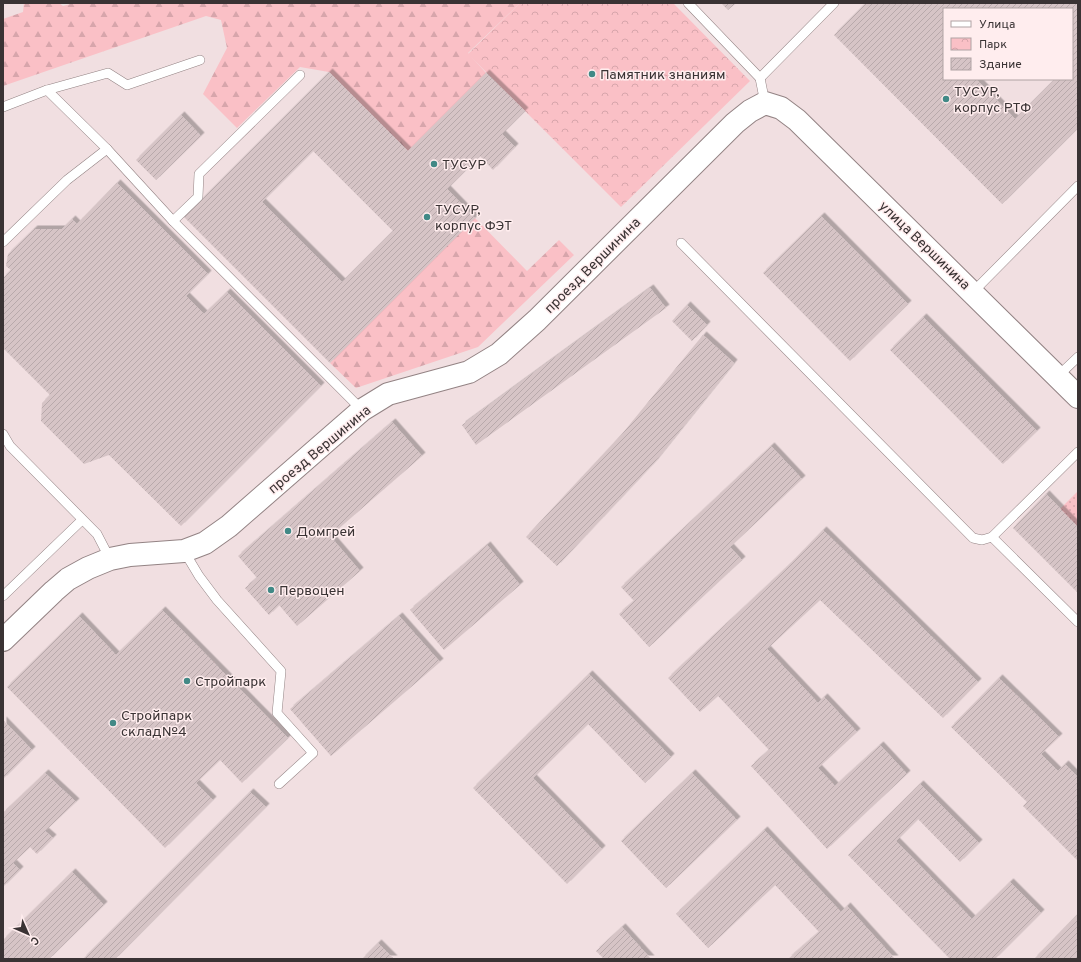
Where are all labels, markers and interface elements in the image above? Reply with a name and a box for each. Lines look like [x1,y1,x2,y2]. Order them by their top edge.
legend [943,8,1073,80]
text: Улица [979,17,1015,33]
text: Парк [979,37,1007,53]
text: Здание [979,57,1022,73]
place label: Памятник знаниям [600,67,726,84]
marker: Памятник знаниям [587,69,597,79]
place label: ТУСУР, корпус РТФ [954,84,1031,117]
marker: ТУСУР, корпус РТФ [941,94,951,104]
place label: ТУСУР [442,157,486,174]
marker: ТУСУР [429,159,439,169]
street label: улица Вершинина [875,198,973,294]
place label: ТУСУР, корпус ФЭТ [435,202,512,235]
marker: ТУСУР, корпус ФЭТ [422,212,432,222]
street label: проезд Вершинина [542,215,645,318]
street label: проезд Вершинина [265,402,375,498]
place label: Домгрей [296,524,355,541]
marker: Домгрей [283,526,293,536]
place label: Первоцен [279,583,345,600]
marker: Первоцен [266,585,276,595]
place label: Стройпарк [195,674,266,691]
marker: Стройпарк [182,676,192,686]
place label: Стройпарк склад№4 [121,708,192,741]
marker: Стройпарк склад№4 [108,718,118,728]
north arrow [8,914,48,954]
text: С [27,933,42,948]

